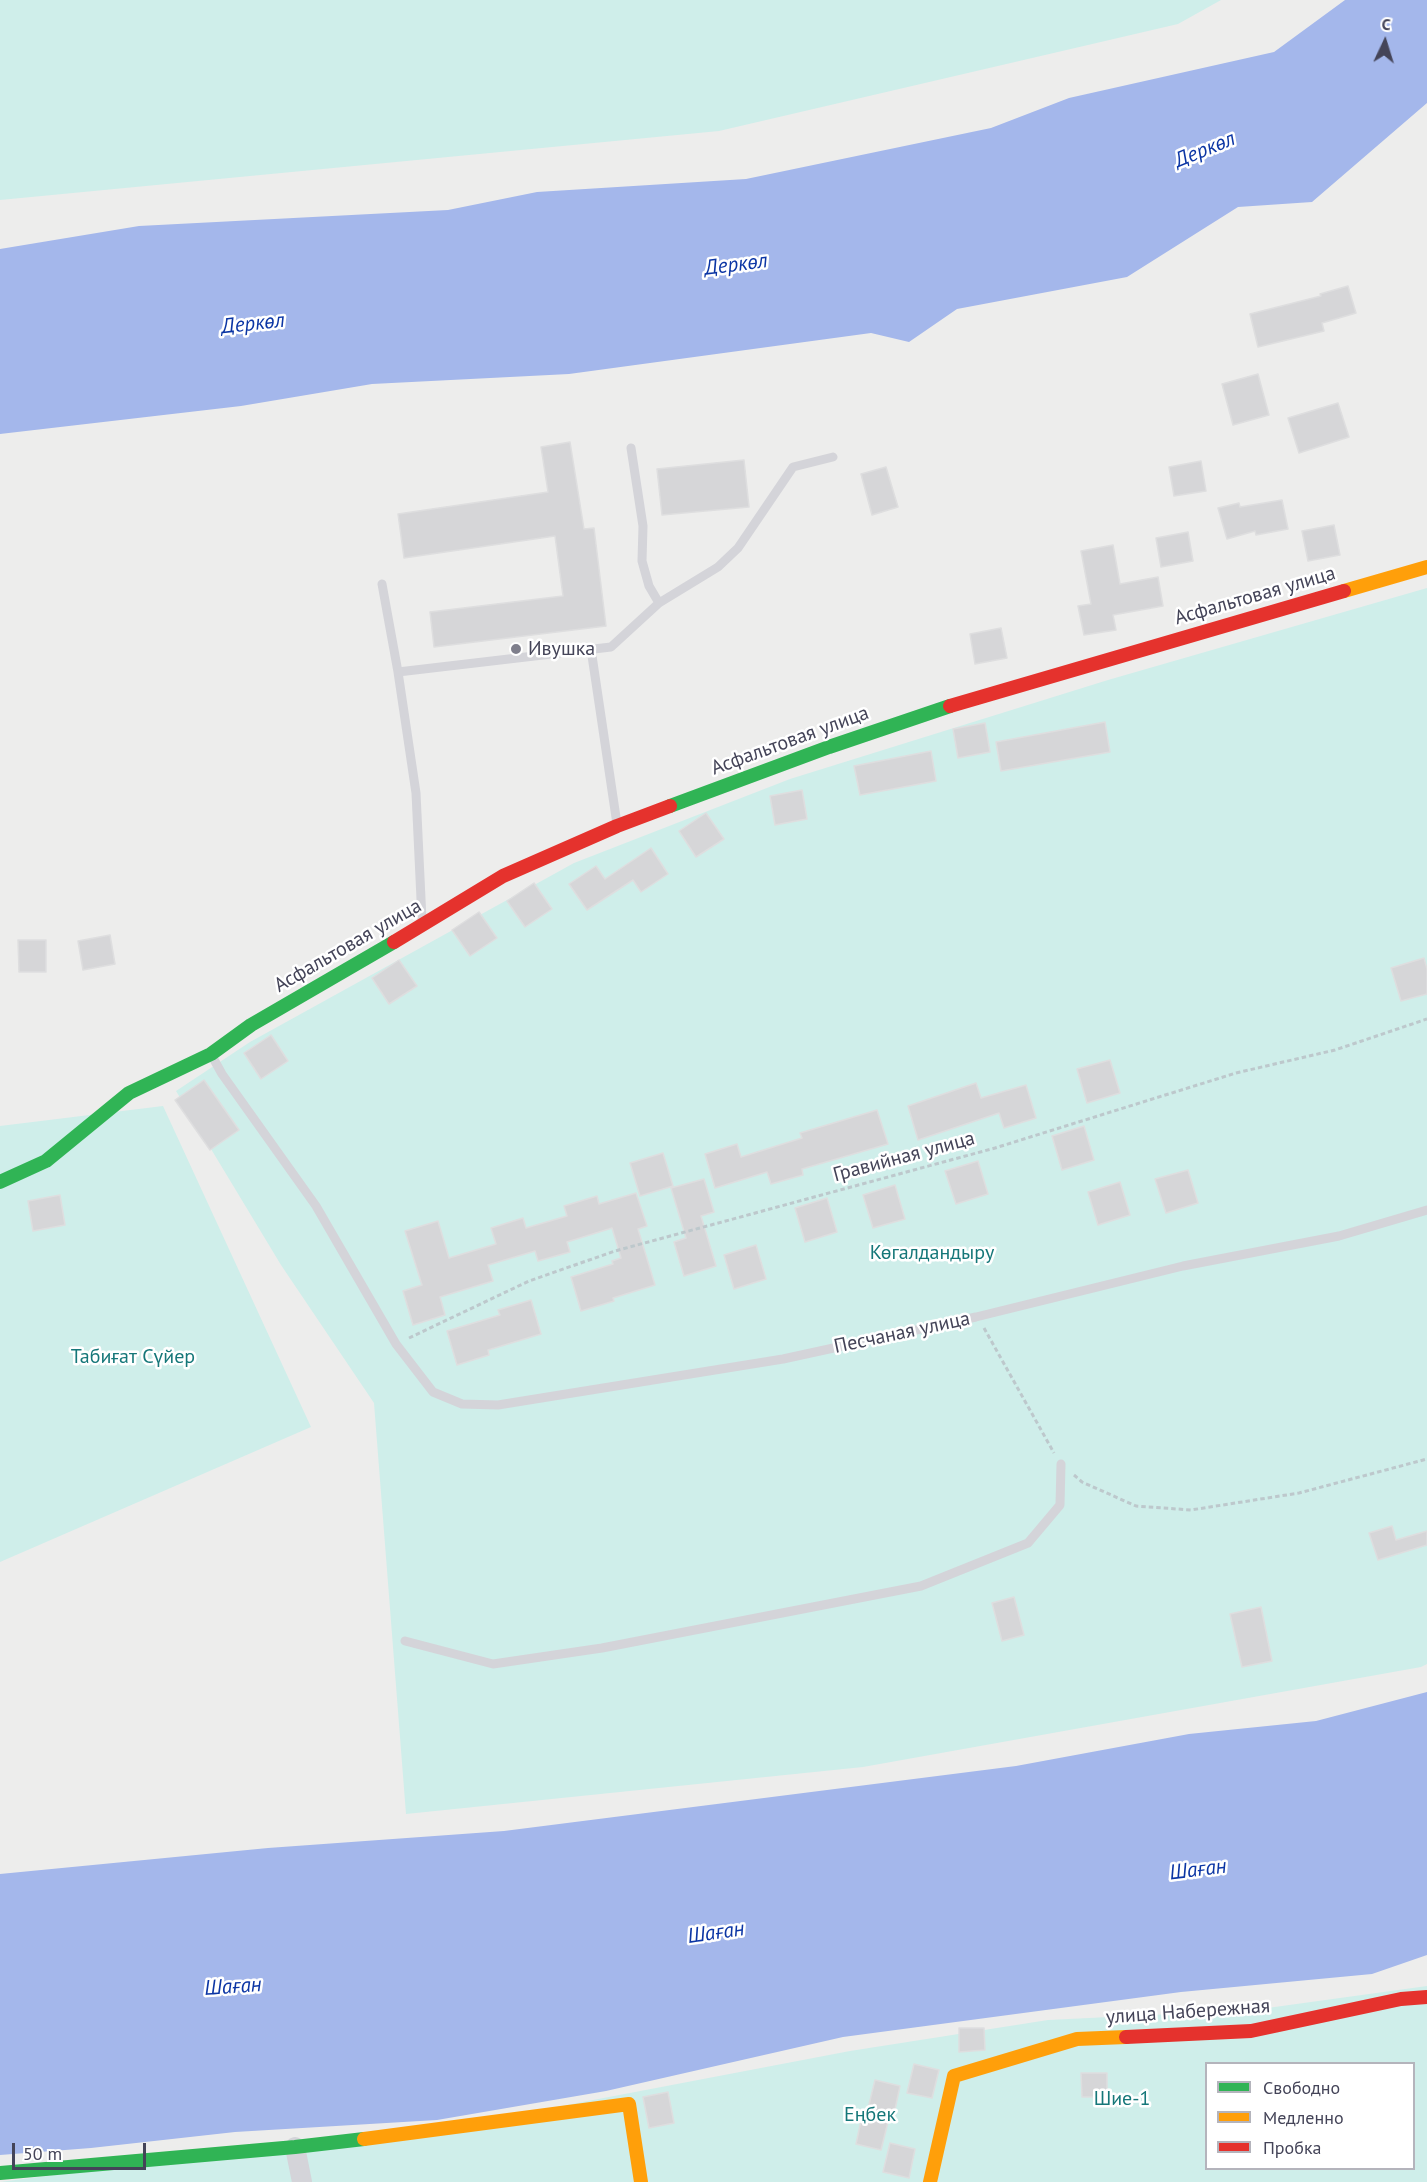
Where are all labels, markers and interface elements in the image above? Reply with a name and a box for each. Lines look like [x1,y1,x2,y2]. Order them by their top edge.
north arrow [1355,12,1415,72]
text: С [1381,14,1391,34]
water label: Деркөл [1171,126,1239,174]
water label: Деркөл [703,249,769,281]
water label: Деркөл [220,308,286,340]
street label: Асфальтовая улица [1172,562,1338,630]
place label: Ивушка [528,637,595,661]
marker: Ивушка [509,642,523,656]
street label: Асфальтовая улица [708,701,872,781]
street label: Асфальтовая улица [270,894,426,998]
street label: Гравийная улица [831,1127,977,1187]
park label: Көгалдандыру [870,1241,994,1265]
street label: Песчаная улица [832,1307,972,1359]
park label: Табиғат Сүйер [71,1345,195,1369]
water label: Шаған [1168,1854,1228,1886]
water label: Шаған [686,1917,746,1949]
water label: Шаған [204,1972,262,2002]
street label: улица Набережная [1105,1994,1271,2030]
legend [1205,2062,1415,2170]
text: Свободно [1263,2076,1340,2099]
park label: Шие-1 [1094,2087,1150,2111]
park label: Еңбек [844,2103,896,2127]
text: Медленно [1263,2106,1344,2129]
scale bar [15,2131,148,2169]
text: Пробка [1263,2136,1321,2159]
text: 50 m [23,2142,62,2165]

